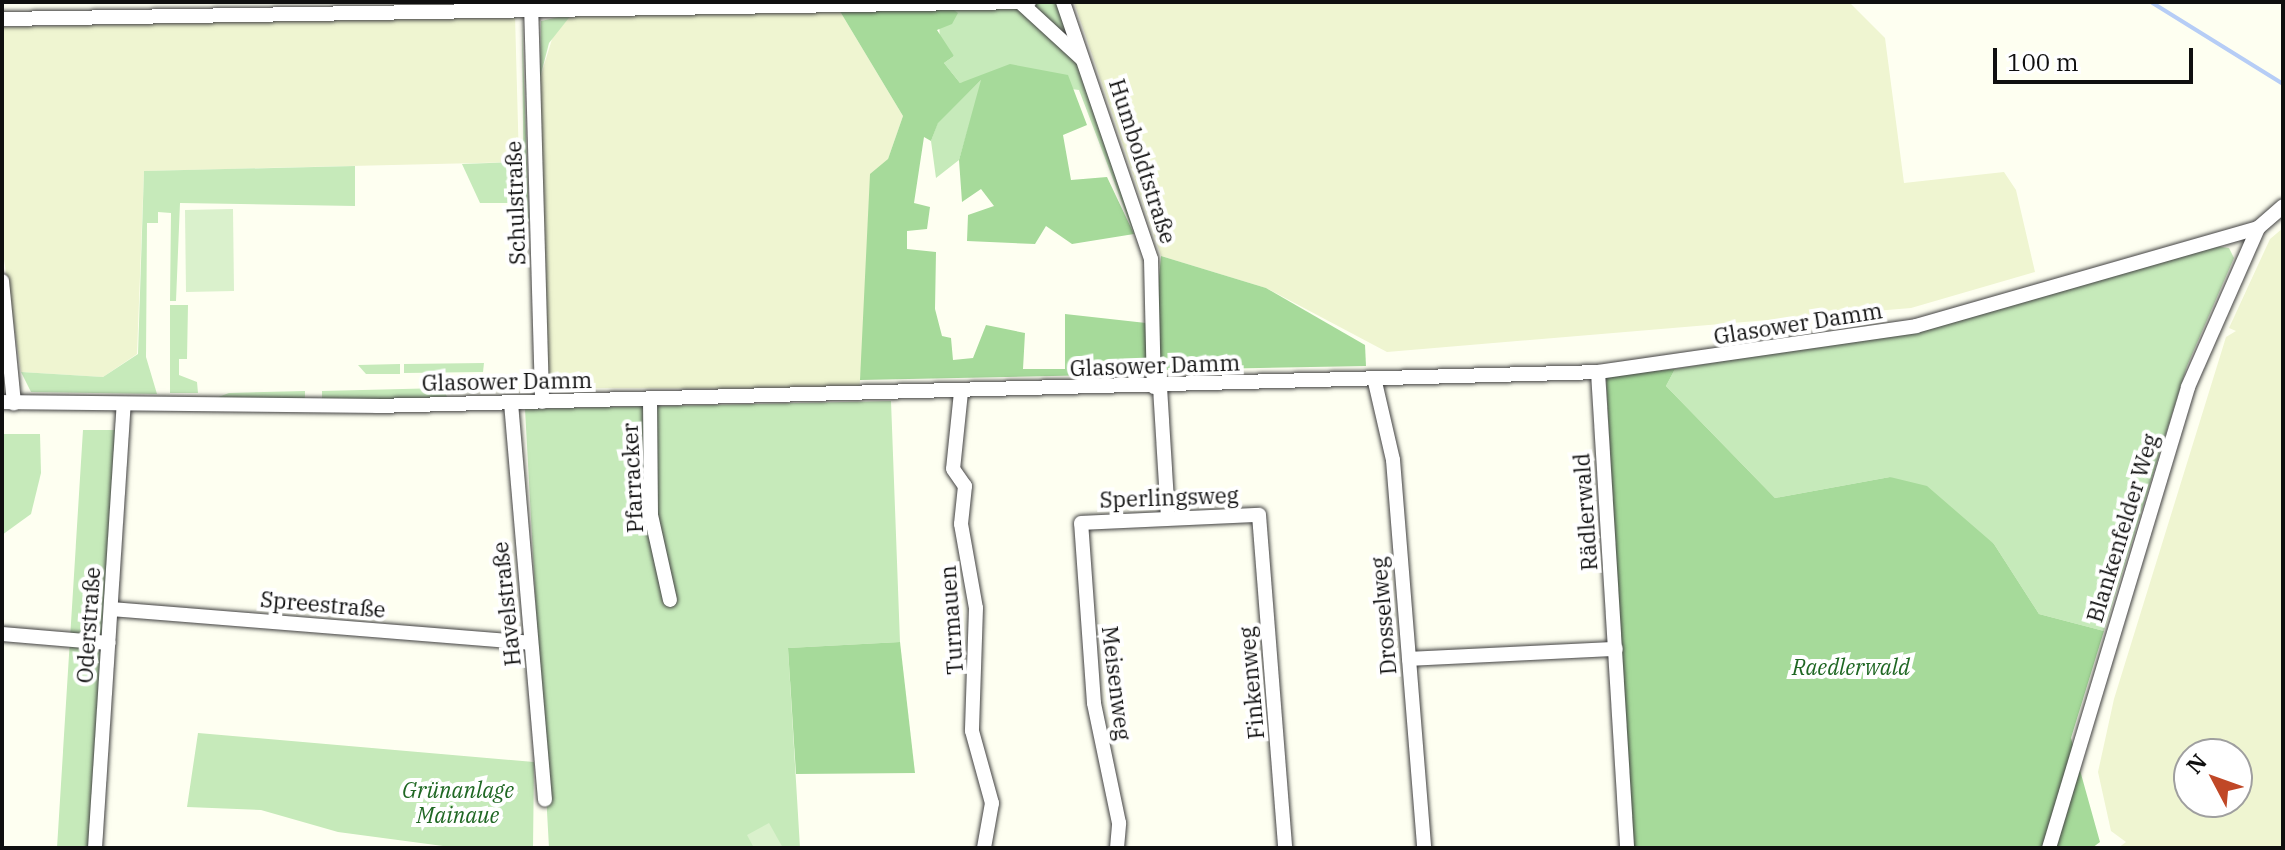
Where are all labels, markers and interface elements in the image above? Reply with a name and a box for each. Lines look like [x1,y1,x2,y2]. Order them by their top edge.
scale bar [1997,32,2197,82]
text: 100 m [2007,46,2079,78]
street label: Humboldtstraße [1104,75,1182,247]
street label: Schulstraße [500,140,530,266]
street label: Glasower Damm [1712,297,1884,349]
street label: Glasower Damm [1069,349,1241,381]
street label: Glasower Damm [422,366,592,396]
street label: Pfarracker [616,422,648,534]
street label: Blankenfelder Weg [2081,431,2163,625]
street label: Rädlerwald [1568,452,1602,572]
street label: Sperlingsweg [1099,481,1239,513]
street label: Havelstraße [486,540,526,668]
street label: Drosselweg [1365,556,1401,676]
street label: Turmauen [934,564,968,676]
street label: Oderstraße [71,566,105,684]
street label: Spreestraße [259,585,387,623]
street label: Meisenweg [1097,624,1137,742]
street label: Finkenweg [1233,626,1269,740]
park label: Raedlerwald [1792,654,1910,680]
north arrow [2173,738,2253,818]
text: N [2179,747,2213,779]
park label: Grünanlage Mainaue [402,776,514,828]

